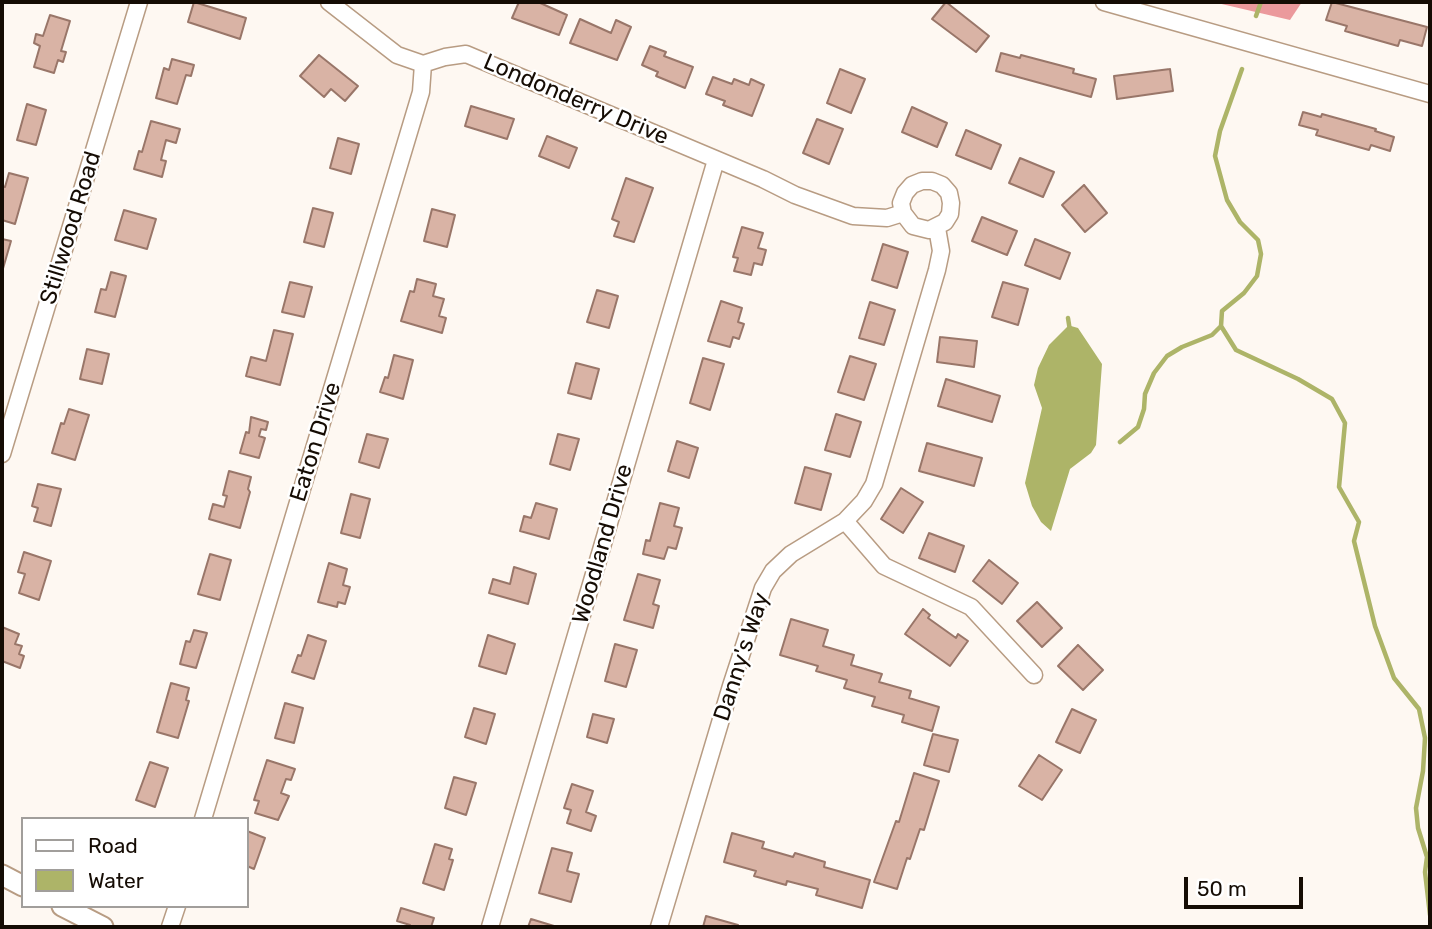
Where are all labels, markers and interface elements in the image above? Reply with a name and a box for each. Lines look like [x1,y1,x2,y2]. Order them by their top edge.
street label: Londonderry Drive [479,49,673,151]
street label: Stillwood Road [35,148,107,308]
street label: Eaton Drive [285,379,347,505]
street label: Woodland Drive [567,461,639,627]
street label: Danny's Way [708,589,776,725]
legend [21,817,248,908]
text: Road [88,833,138,858]
scale bar [1187,862,1306,906]
text: Water [88,868,144,893]
text: 50 m [1197,876,1247,901]

